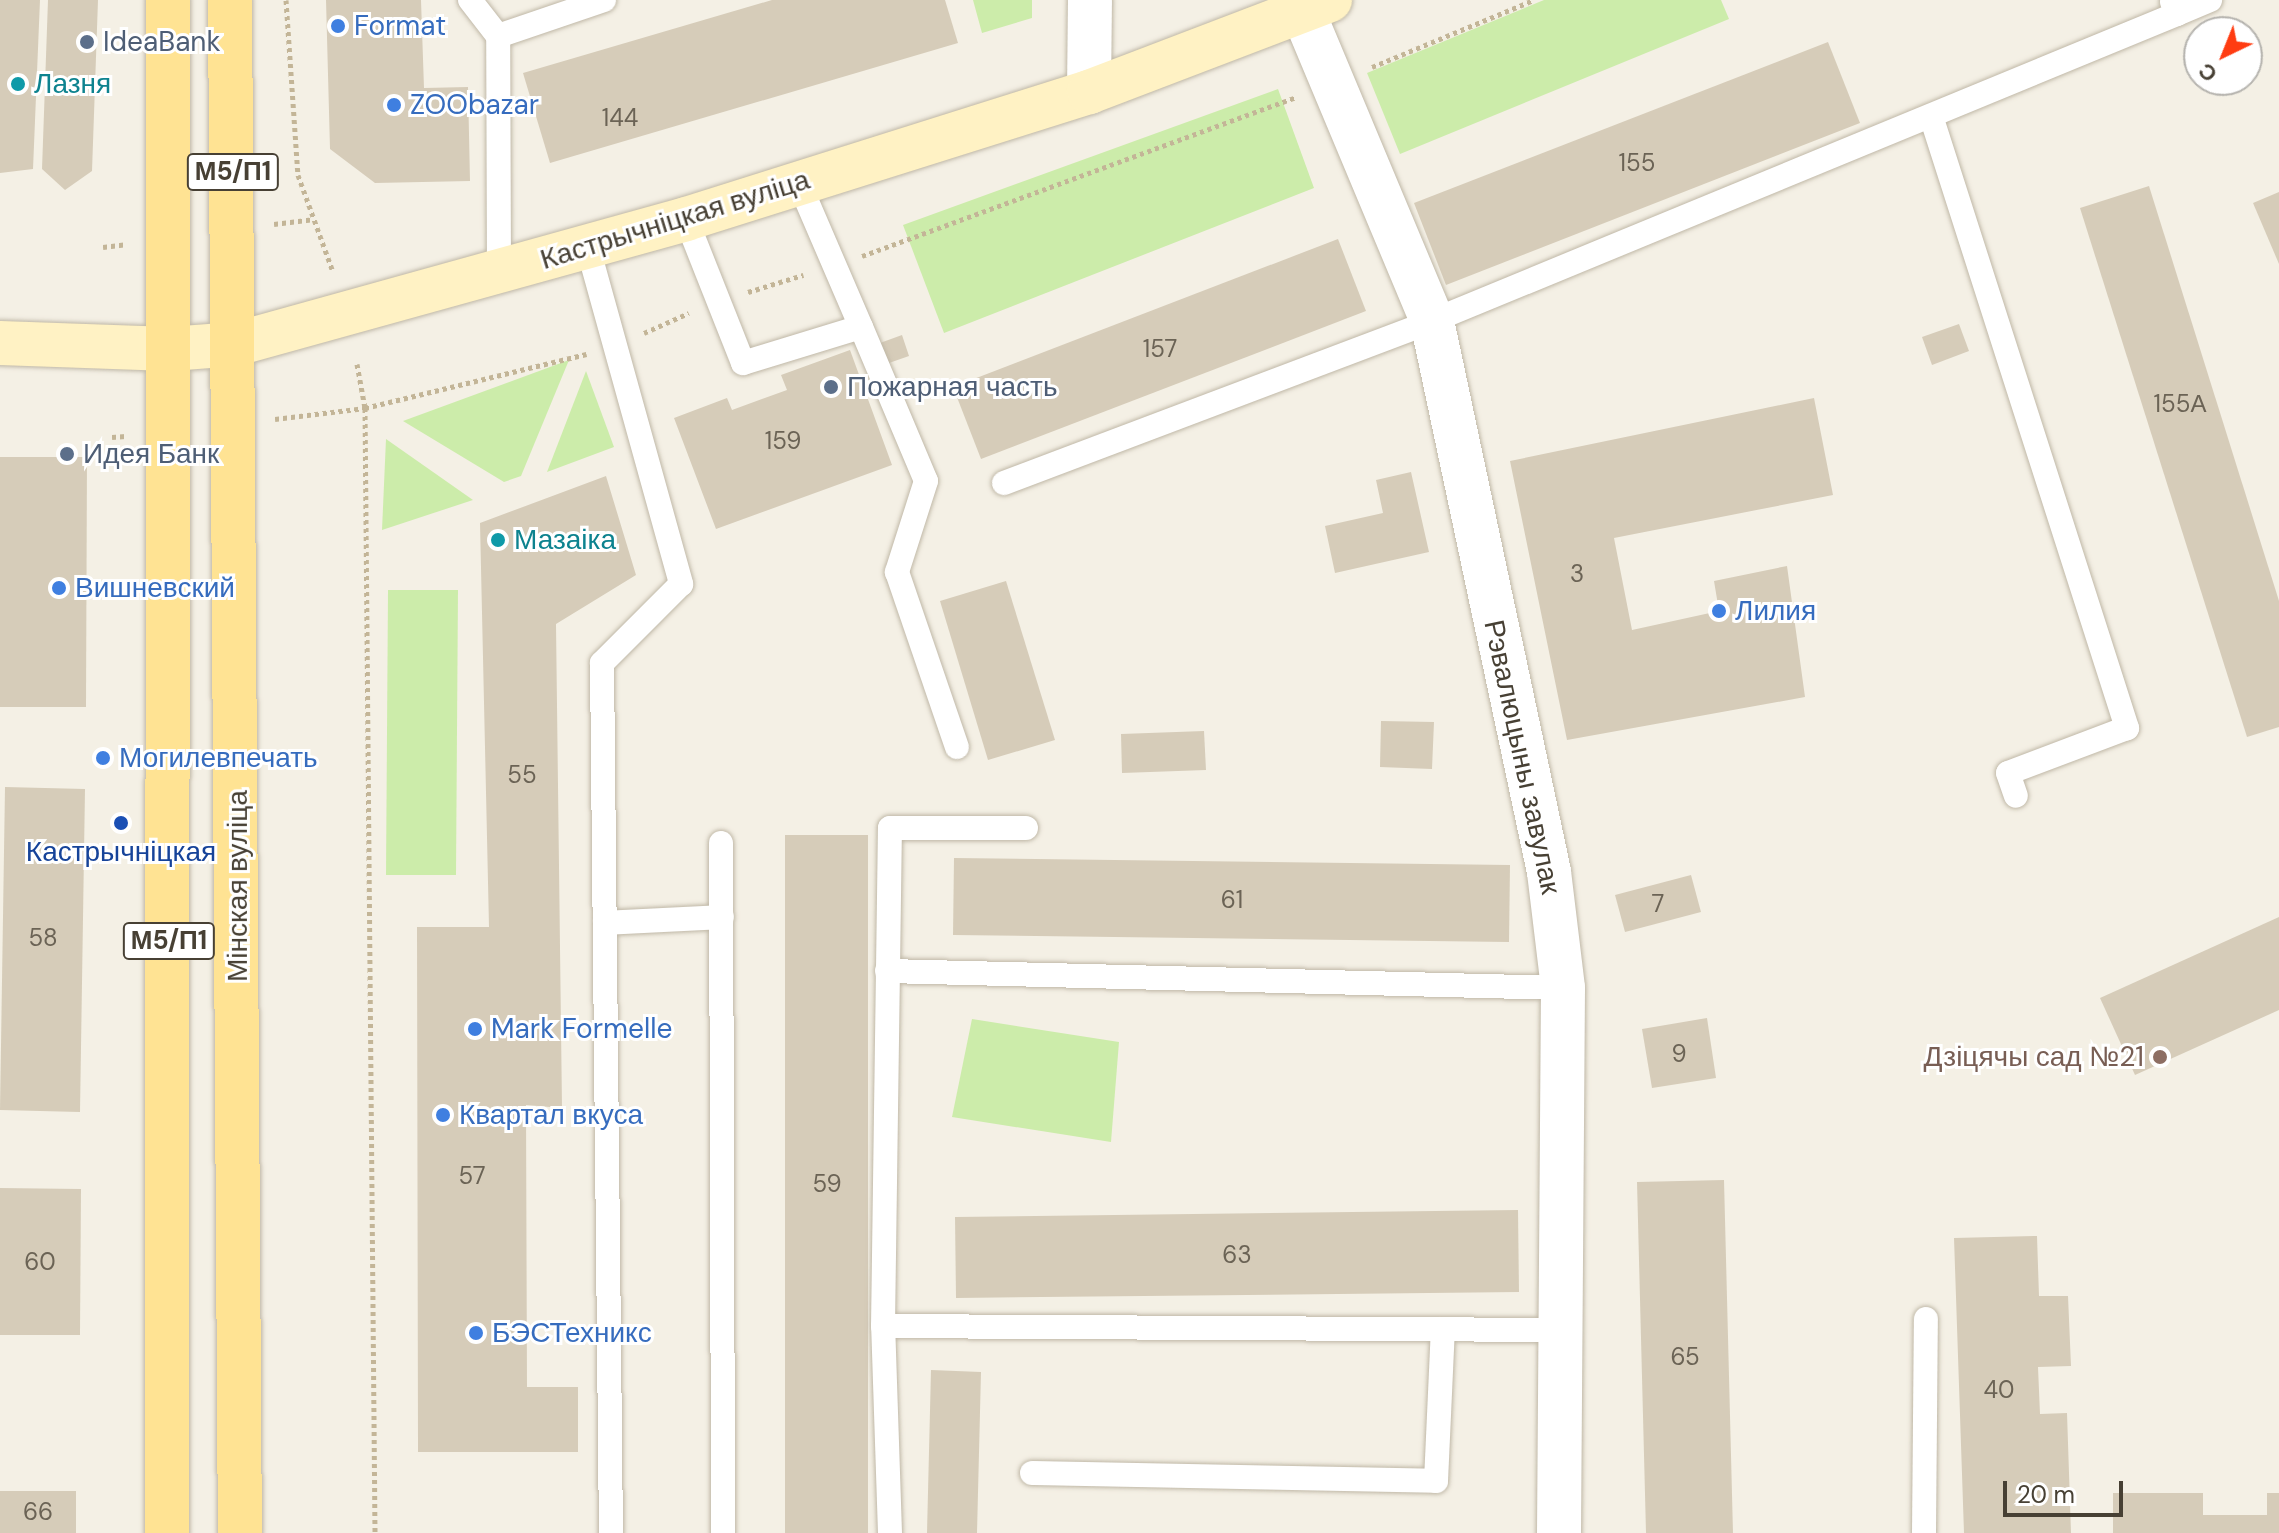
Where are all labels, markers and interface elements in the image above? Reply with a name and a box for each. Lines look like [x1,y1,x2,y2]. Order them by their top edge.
place label: Format [354,9,446,43]
north arrow [2183,16,2263,96]
marker: Format [329,17,347,35]
place label: IdeaBank [103,25,221,59]
marker: IdeaBank [78,33,96,51]
text: С [2192,56,2223,88]
place label: Лазня [34,67,111,101]
marker: Лазня [9,75,27,93]
place label: ZOObazar [410,88,539,122]
marker: ZOObazar [385,96,403,114]
house number: 144 [602,104,638,132]
house number: 155 [1619,149,1655,177]
road number: М5/П1 [185,150,281,194]
street label: Кастрычніцкая вуліца [536,163,814,277]
house number: 157 [1143,335,1177,363]
place label: Пожарная часть [847,370,1057,404]
marker: Пожарная часть [822,378,840,396]
house number: 155А [2154,390,2206,418]
house number: 159 [765,427,801,455]
place label: Идея Банк [83,437,219,471]
marker: Идея Банк [58,445,76,463]
place label: Мазаіка [514,523,616,557]
marker: Мазаіка [489,531,507,549]
house number: 3 [1570,560,1584,588]
place label: Вишневский [75,571,235,605]
marker: Вишневский [50,579,68,597]
place label: Лилия [1735,594,1816,628]
marker: Лилия [1710,602,1728,620]
street label: Рэвалюцыны завулак [1477,617,1567,897]
place label: Могилевпечать [119,741,318,775]
marker: Могилевпечать [94,749,112,767]
house number: 55 [507,761,537,789]
street label: Мінская вуліца [221,790,255,982]
marker: Кастрычніцкая [112,814,130,832]
place label: Кастрычніцкая [26,835,216,869]
house number: 61 [1221,886,1243,914]
house number: 7 [1652,890,1664,918]
road number: М5/П1 [121,919,217,963]
house number: 58 [28,924,58,952]
place label: Mark Formelle [491,1012,672,1046]
marker: Mark Formelle [466,1020,484,1038]
house number: 9 [1671,1040,1687,1068]
place label: Дзіцячы сад №21 [1923,1040,2144,1074]
marker: Дзіцячы сад №21 [2151,1048,2169,1066]
place label: Квартал вкуса [459,1098,643,1132]
marker: Квартал вкуса [434,1106,452,1124]
house number: 57 [458,1162,486,1190]
house number: 59 [812,1170,842,1198]
house number: 63 [1222,1241,1252,1269]
house number: 60 [24,1248,56,1276]
place label: БЭСТехникс [492,1316,652,1350]
marker: БЭСТехникс [467,1324,485,1342]
house number: 65 [1670,1343,1700,1371]
house number: 40 [1984,1376,2014,1404]
scale bar [2007,1465,2127,1515]
text: 20 m [2017,1479,2075,1510]
house number: 66 [23,1498,53,1526]

